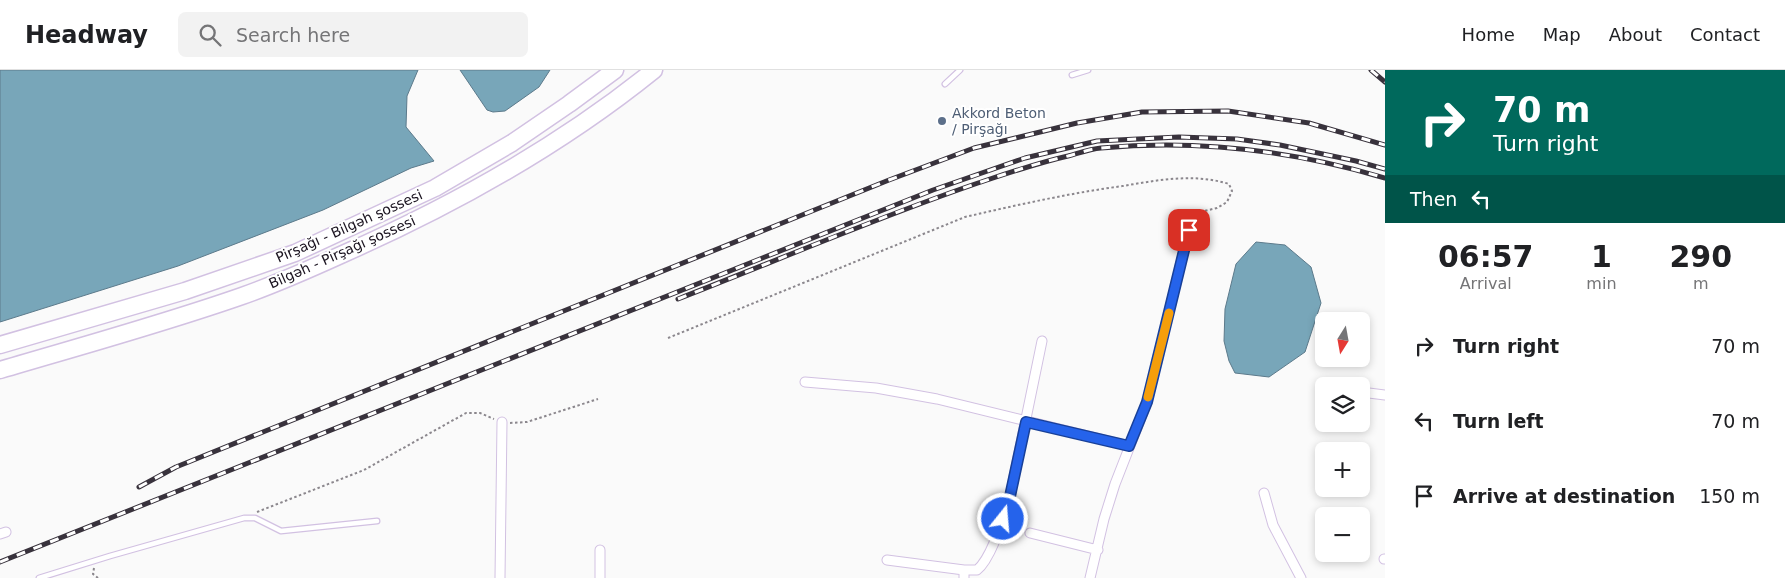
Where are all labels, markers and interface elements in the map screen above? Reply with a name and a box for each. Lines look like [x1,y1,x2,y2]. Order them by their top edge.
search box [178,12,528,57]
text: Headway [25,21,148,49]
icon: search [196,21,224,49]
text: Search here [236,24,350,46]
text: Home [1462,24,1515,45]
text: Map [1543,24,1581,45]
text: About [1609,24,1662,45]
text: Contact [1690,24,1760,45]
icon: right [1410,90,1475,155]
text: 70 m [1493,90,1590,130]
place label: Akkord Beton / Pirşağı [952,105,1046,137]
marker: Akkord Beton / Pirşağı [936,115,948,127]
text: Turn right [1493,131,1598,156]
icon: left [1467,185,1495,213]
street label: Pirşağı - Bilgəh şossesi [273,186,425,266]
text: Then [1410,188,1457,210]
pin [1168,209,1210,251]
street label: Bilgəh - Pirşağı şossesi [266,212,418,292]
icon: arrive [1175,216,1203,244]
text: 06:57 [1438,239,1533,274]
text: 1 [1591,239,1612,274]
text: 290 [1669,239,1732,274]
text: Arrival [1460,274,1512,293]
text: min [1586,274,1617,293]
text: m [1693,274,1709,293]
north arrow [1315,312,1370,368]
map controls [1315,312,1370,562]
icon: right [1410,332,1438,360]
text: Turn right [1453,335,1559,357]
text: 70 m [1711,335,1760,357]
button: layers [1315,377,1370,432]
icon: left [1410,407,1438,435]
text: Turn left [1453,410,1544,432]
text: 70 m [1711,410,1760,432]
button: + [1315,442,1370,497]
icon: arrive [1410,482,1438,510]
text: Arrive at destination [1453,485,1675,507]
text: 150 m [1699,485,1760,507]
position arrow [976,492,1028,544]
button: − [1315,507,1370,562]

